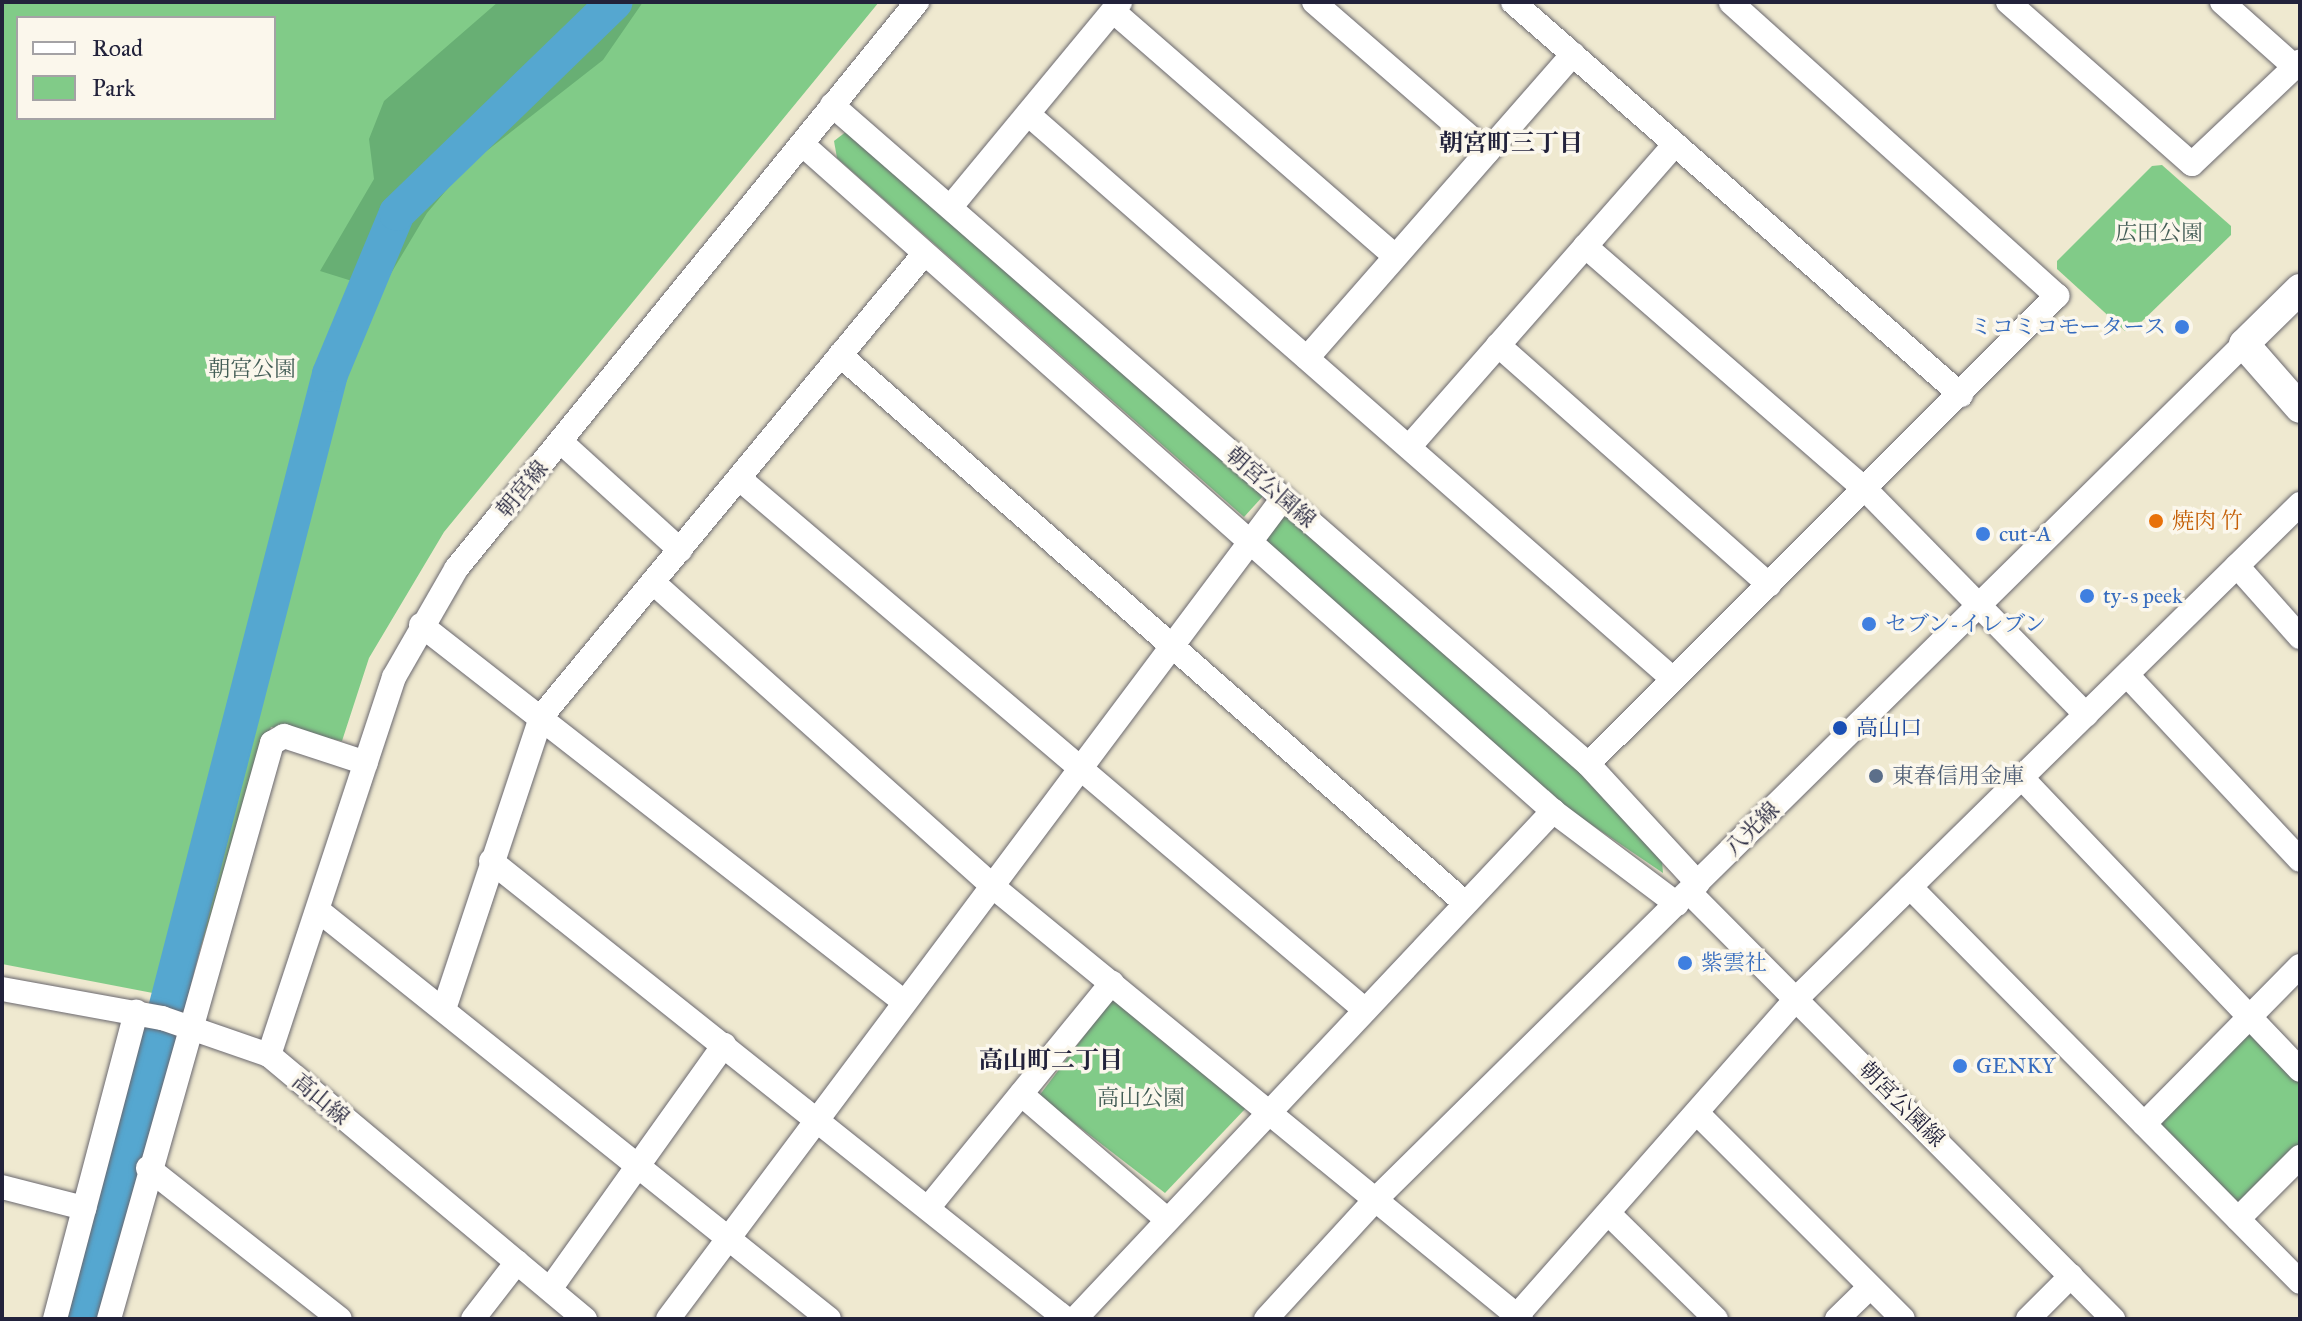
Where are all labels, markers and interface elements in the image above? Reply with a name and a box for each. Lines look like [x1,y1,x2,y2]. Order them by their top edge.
legend [16,16,276,120]
text: Road [92,33,143,63]
text: Park [92,73,135,103]
district label: 朝宮町三丁目 [1439,130,1583,158]
park label: 広田公園 [2115,220,2203,246]
place label: ミコミコモータース [1969,314,2166,340]
marker: ミコミコモータース [2173,318,2191,336]
park label: 朝宮公園 [208,356,296,382]
street label: 朝宮公園線 [1221,441,1321,533]
street label: 朝宮線 [491,455,553,523]
place label: 焼肉 竹 [2172,508,2243,534]
marker: 焼肉 竹 [2147,512,2165,530]
place label: cut-A [1999,521,2052,547]
marker: cut-A [1974,525,1992,543]
place label: ty-s peek [2103,583,2182,609]
marker: ty-s peek [2078,587,2096,605]
place label: セブン-イレブン [1885,611,2048,637]
marker: セブン-イレブン [1860,615,1878,633]
place label: 高山口 [1856,715,1922,741]
marker: 高山口 [1831,719,1849,737]
place label: 東春信用金庫 [1892,763,2024,789]
marker: 東春信用金庫 [1867,767,1885,785]
street label: 八光線 [1719,796,1785,862]
place label: 紫雲社 [1701,950,1767,976]
marker: 紫雲社 [1676,954,1694,972]
district label: 高山町二丁目 [979,1047,1123,1075]
place label: GENKY [1976,1053,2056,1079]
street label: 朝宮公園線 [1854,1056,1950,1152]
marker: GENKY [1951,1057,1969,1075]
street label: 高山線 [287,1068,355,1130]
park label: 高山公園 [1097,1085,1185,1111]

